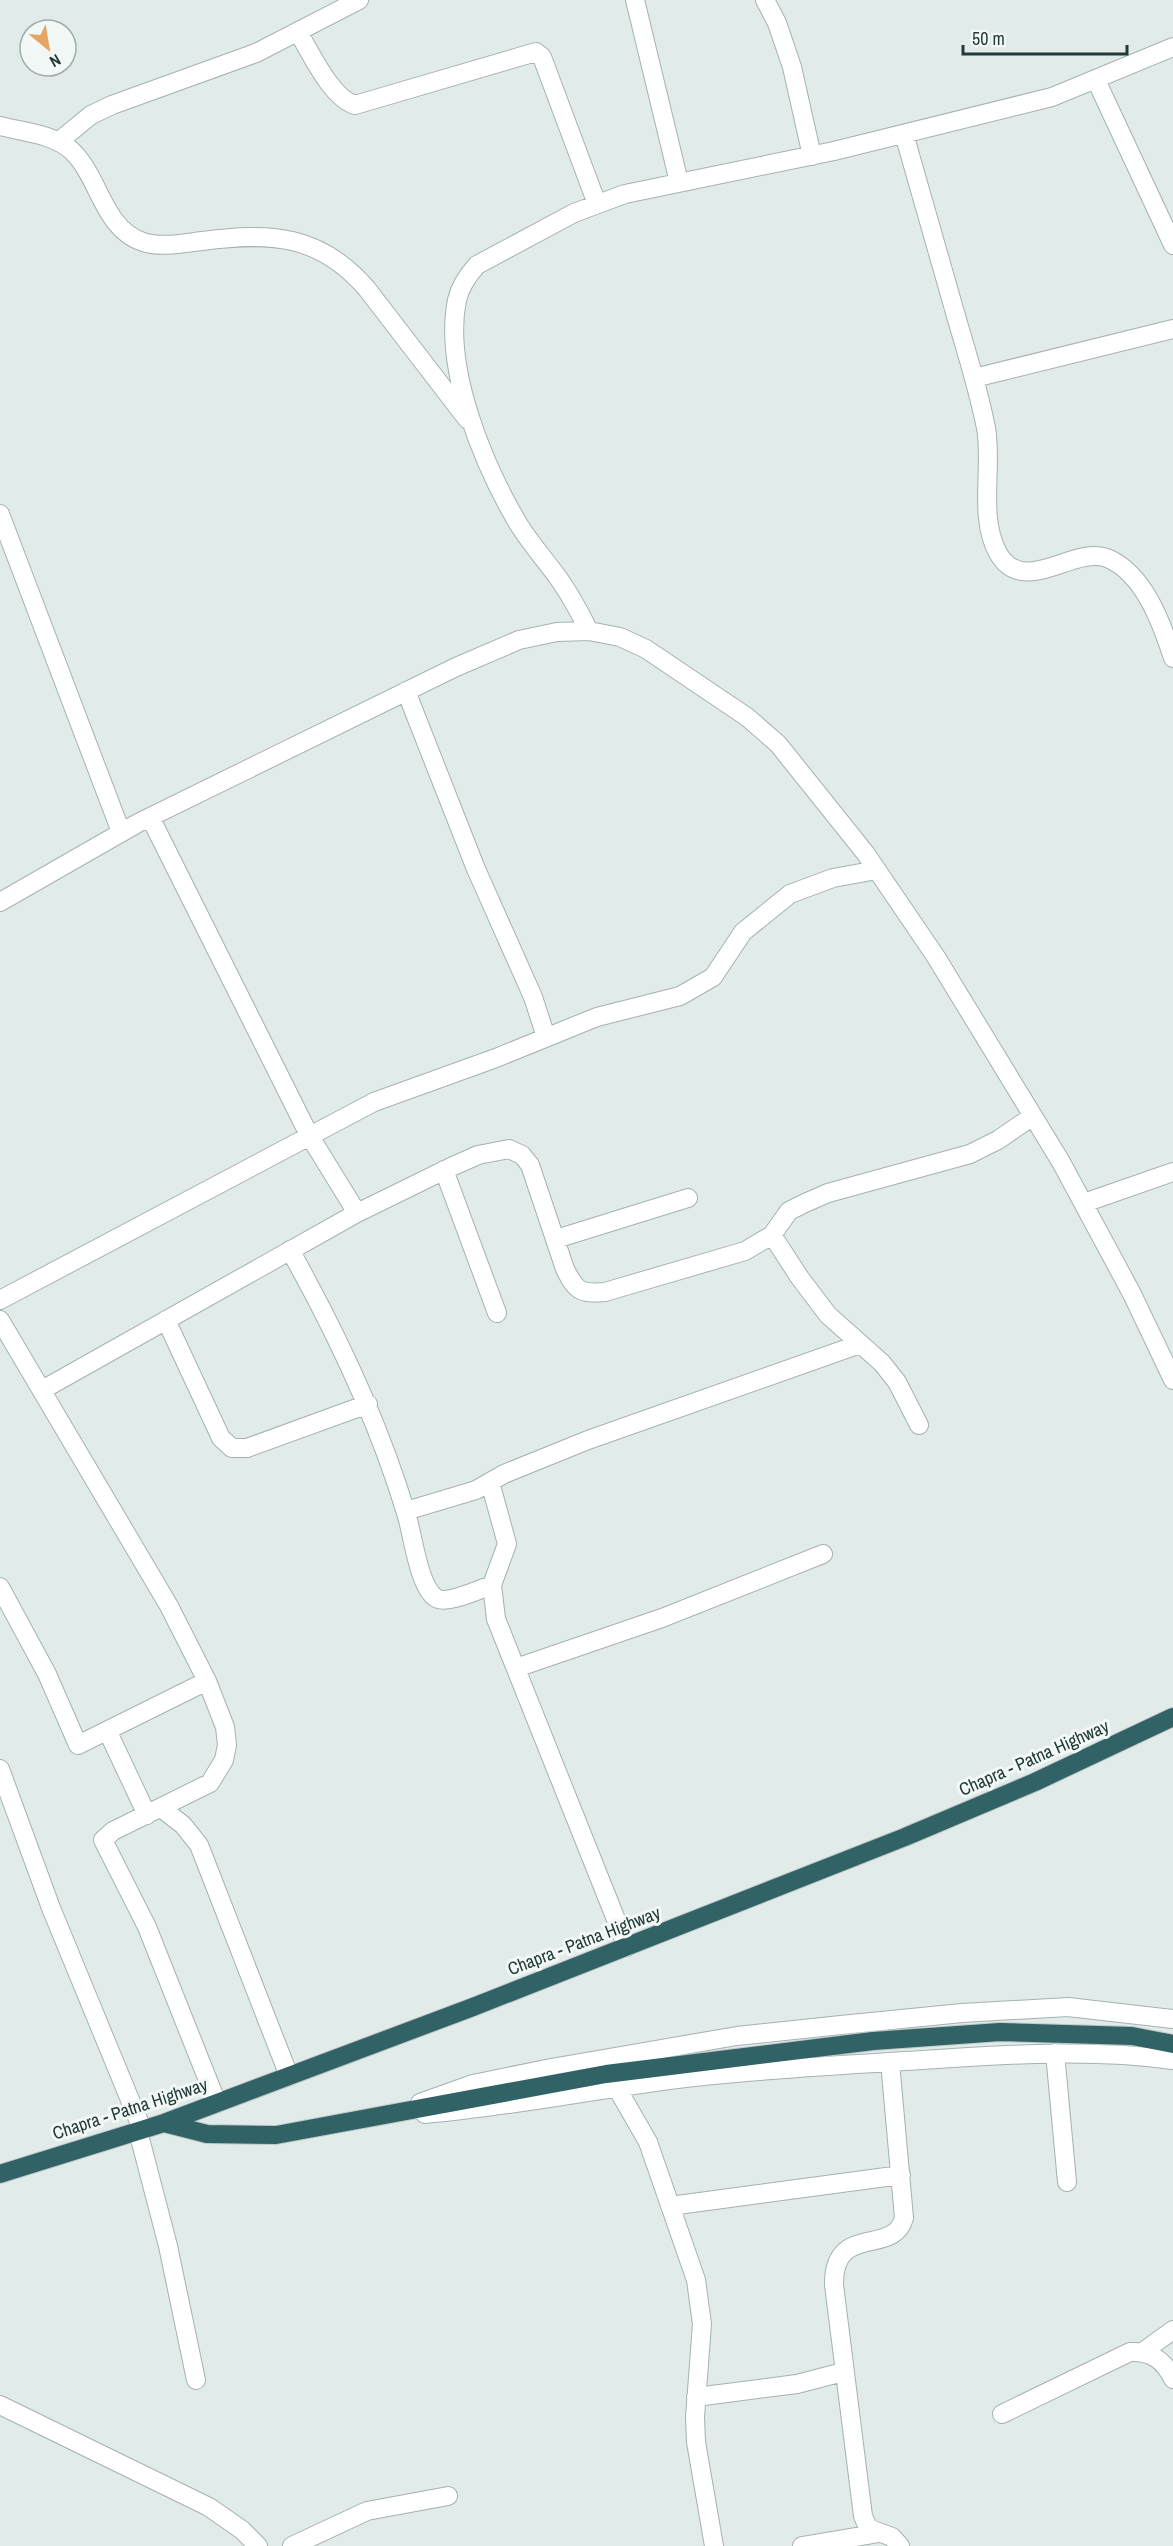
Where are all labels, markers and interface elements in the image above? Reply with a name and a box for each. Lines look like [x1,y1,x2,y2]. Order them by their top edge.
north arrow [18,18,78,78]
scale bar [963,18,1126,56]
text: 50 m [972,26,1005,51]
text: N [46,49,65,73]
street label: Chapra - Patna Highway [955,1713,1113,1802]
street label: Chapra - Patna Highway [504,1900,664,1981]
street label: Chapra - Patna Highway [49,2071,211,2145]

